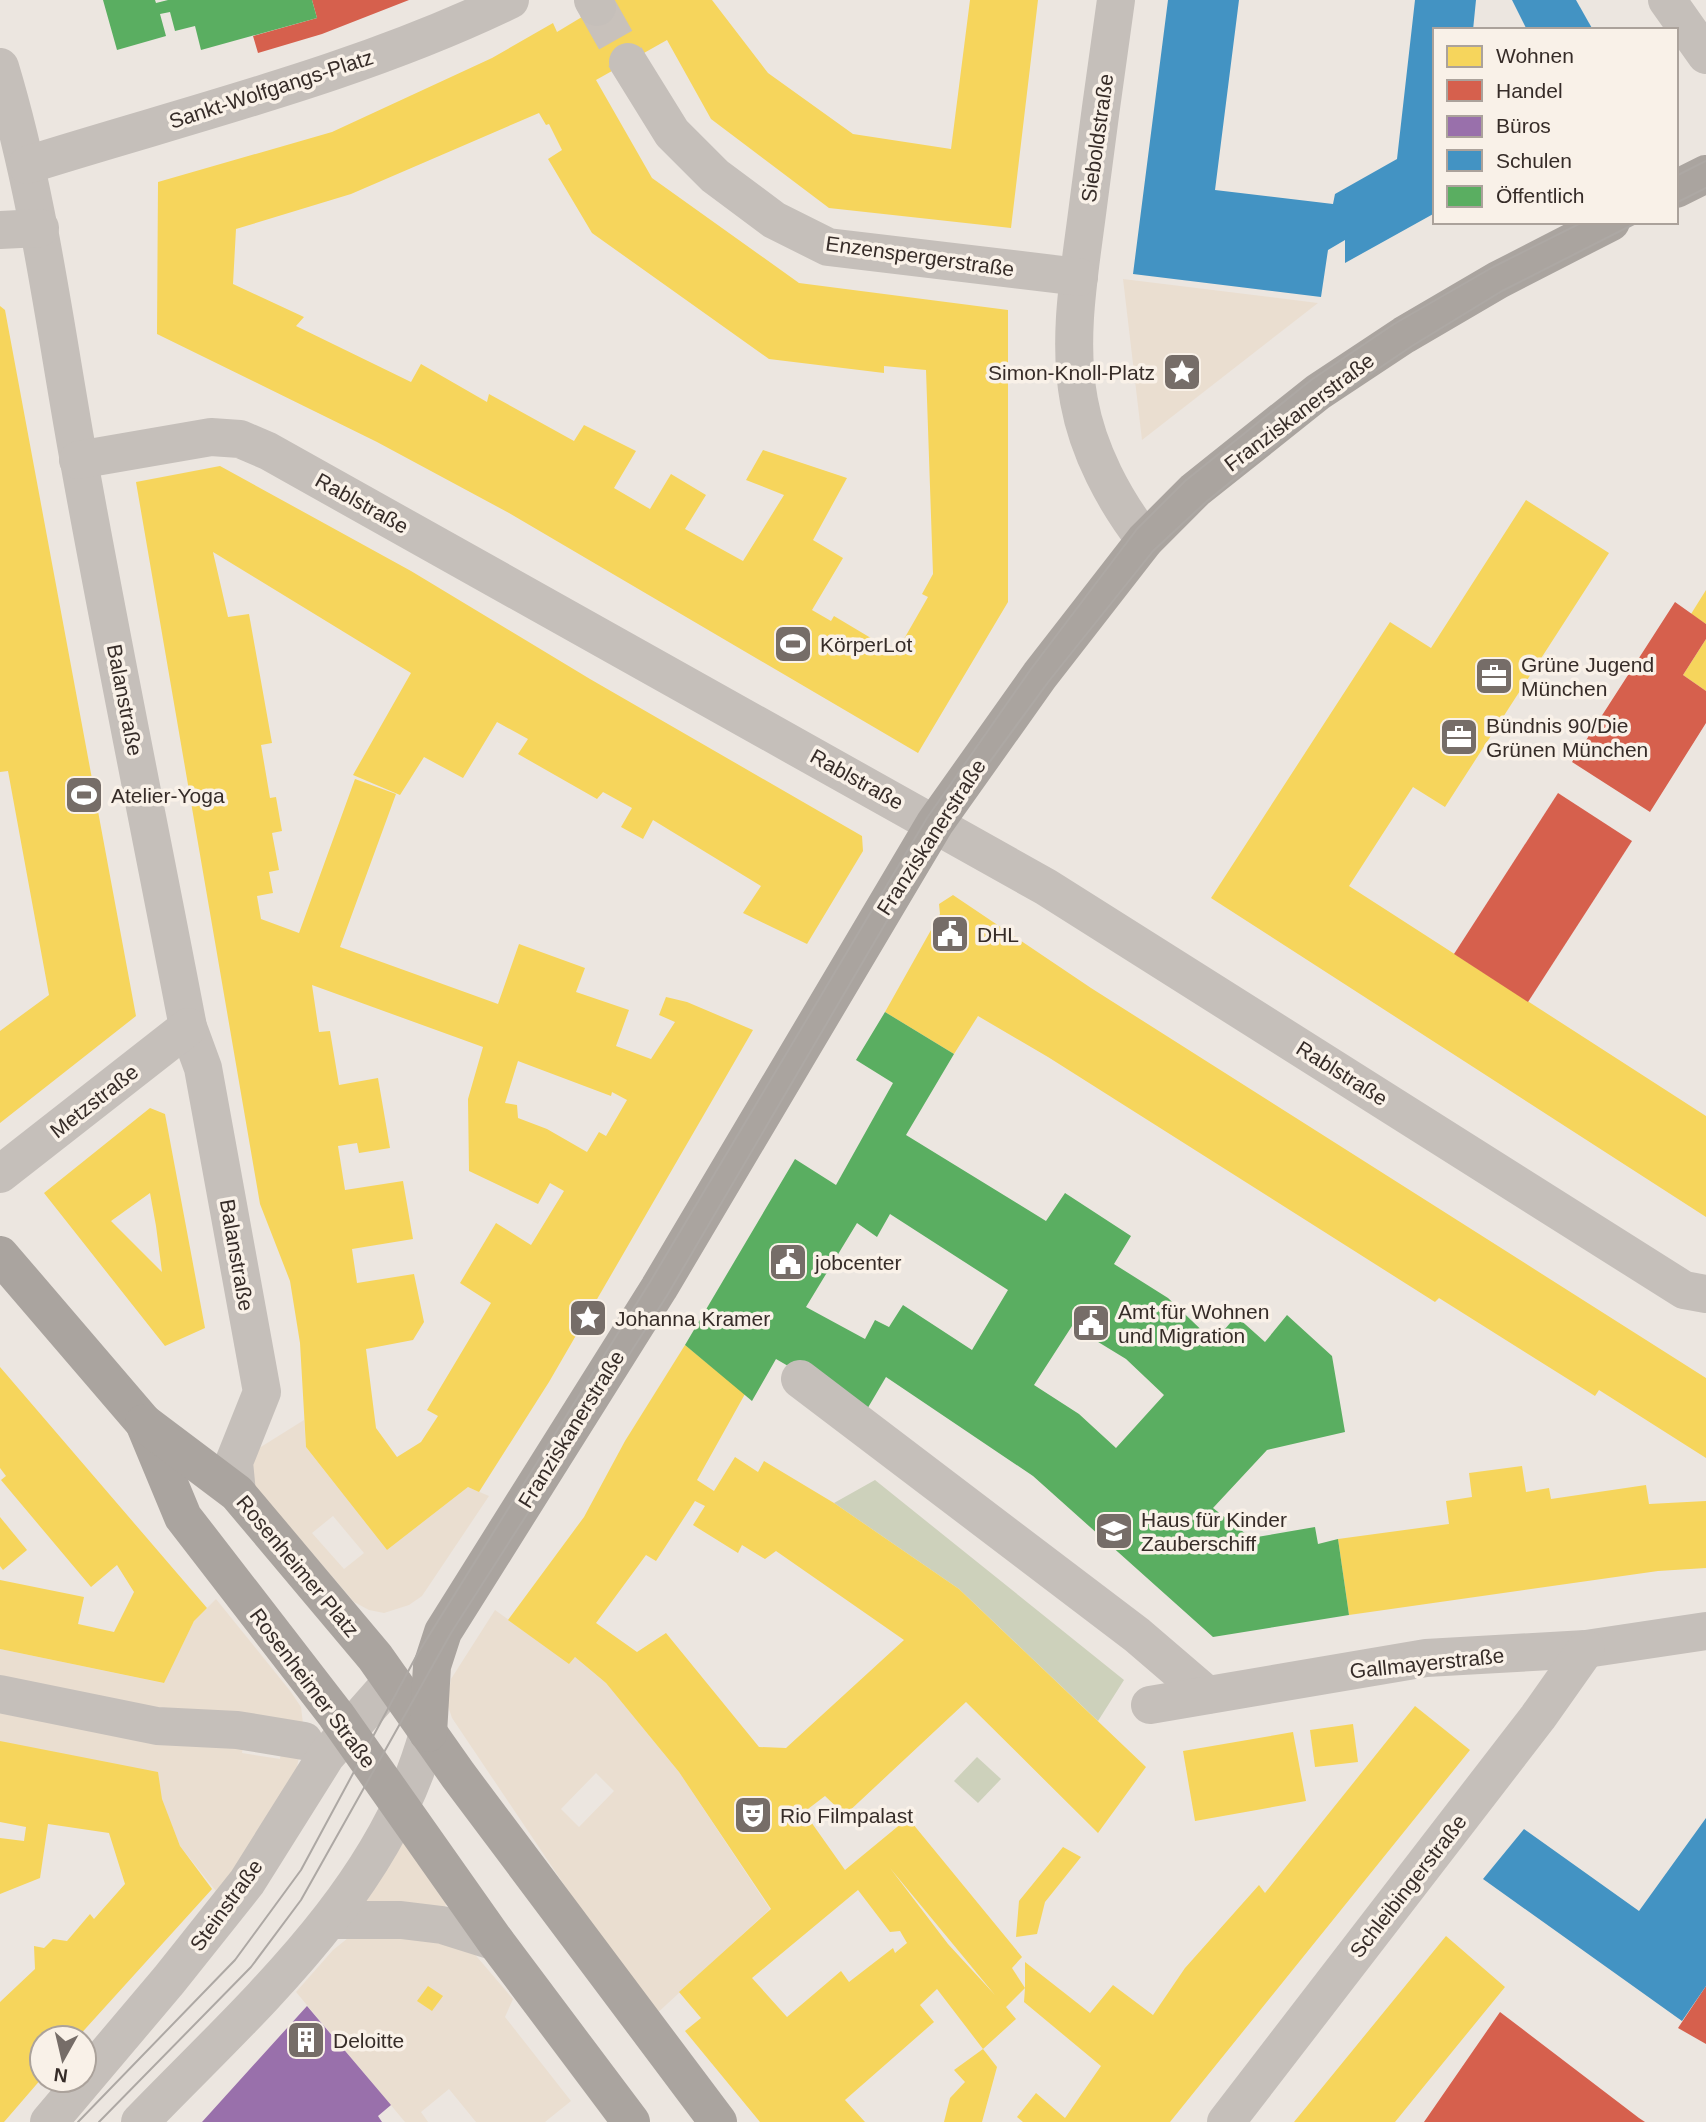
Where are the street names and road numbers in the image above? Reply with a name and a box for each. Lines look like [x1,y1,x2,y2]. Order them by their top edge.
street label: Sankt-Wolfgangs-Platz [166,45,376,133]
street label: Sieboldstraße [1077,72,1117,204]
street label: Enzenspergerstraße [824,231,1016,281]
street label: Franziskanerstraße [1220,348,1378,476]
street label: Rablstraße [312,468,412,538]
street label: Balanstraße [103,642,147,758]
street label: Rablstraße [807,744,907,814]
street label: Franziskanerstraße [872,755,990,919]
street label: Rablstraße [1292,1036,1392,1110]
street label: Metzstraße [46,1060,142,1142]
street label: Balanstraße [216,1197,258,1313]
street label: Franziskanerstraße [513,1346,629,1512]
street label: Rosenheimer Platz [232,1491,364,1641]
street label: Rosenheimer Straße [246,1604,380,1772]
street label: Gallmayerstraße [1349,1643,1505,1683]
street label: Schleibingerstraße [1345,1810,1471,1962]
street label: Steinstraße [185,1855,267,1955]

